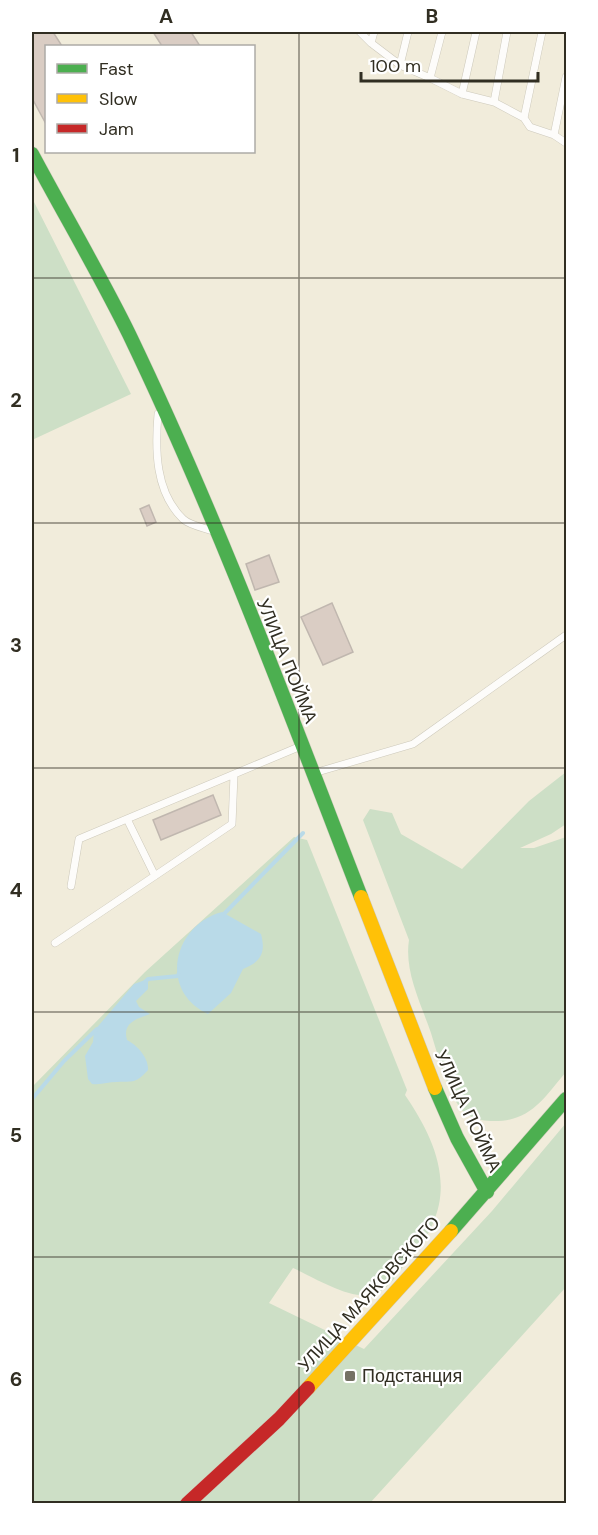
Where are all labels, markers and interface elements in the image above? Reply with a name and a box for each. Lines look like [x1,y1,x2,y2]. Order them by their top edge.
text: A [159,3,173,29]
text: B [426,3,438,29]
legend [45,45,255,153]
scale bar [361,45,538,83]
text: 100 m [370,54,421,78]
text: Fast [99,57,134,81]
text: Slow [99,87,138,111]
text: Jam [99,117,134,141]
text: 1 [12,142,20,168]
text: 2 [10,387,22,413]
street label: УЛИЦА ПОЙМА [251,595,323,727]
text: 3 [10,632,22,658]
text: 4 [10,877,23,903]
street label: УЛИЦА ПОЙМА [429,1046,507,1176]
text: 5 [10,1122,22,1148]
street label: УЛИЦА МАЯКОВСКОГО [293,1211,445,1377]
place label: Подстанция [362,1364,462,1388]
text: 6 [10,1366,22,1392]
marker: Подстанция [343,1369,357,1383]

